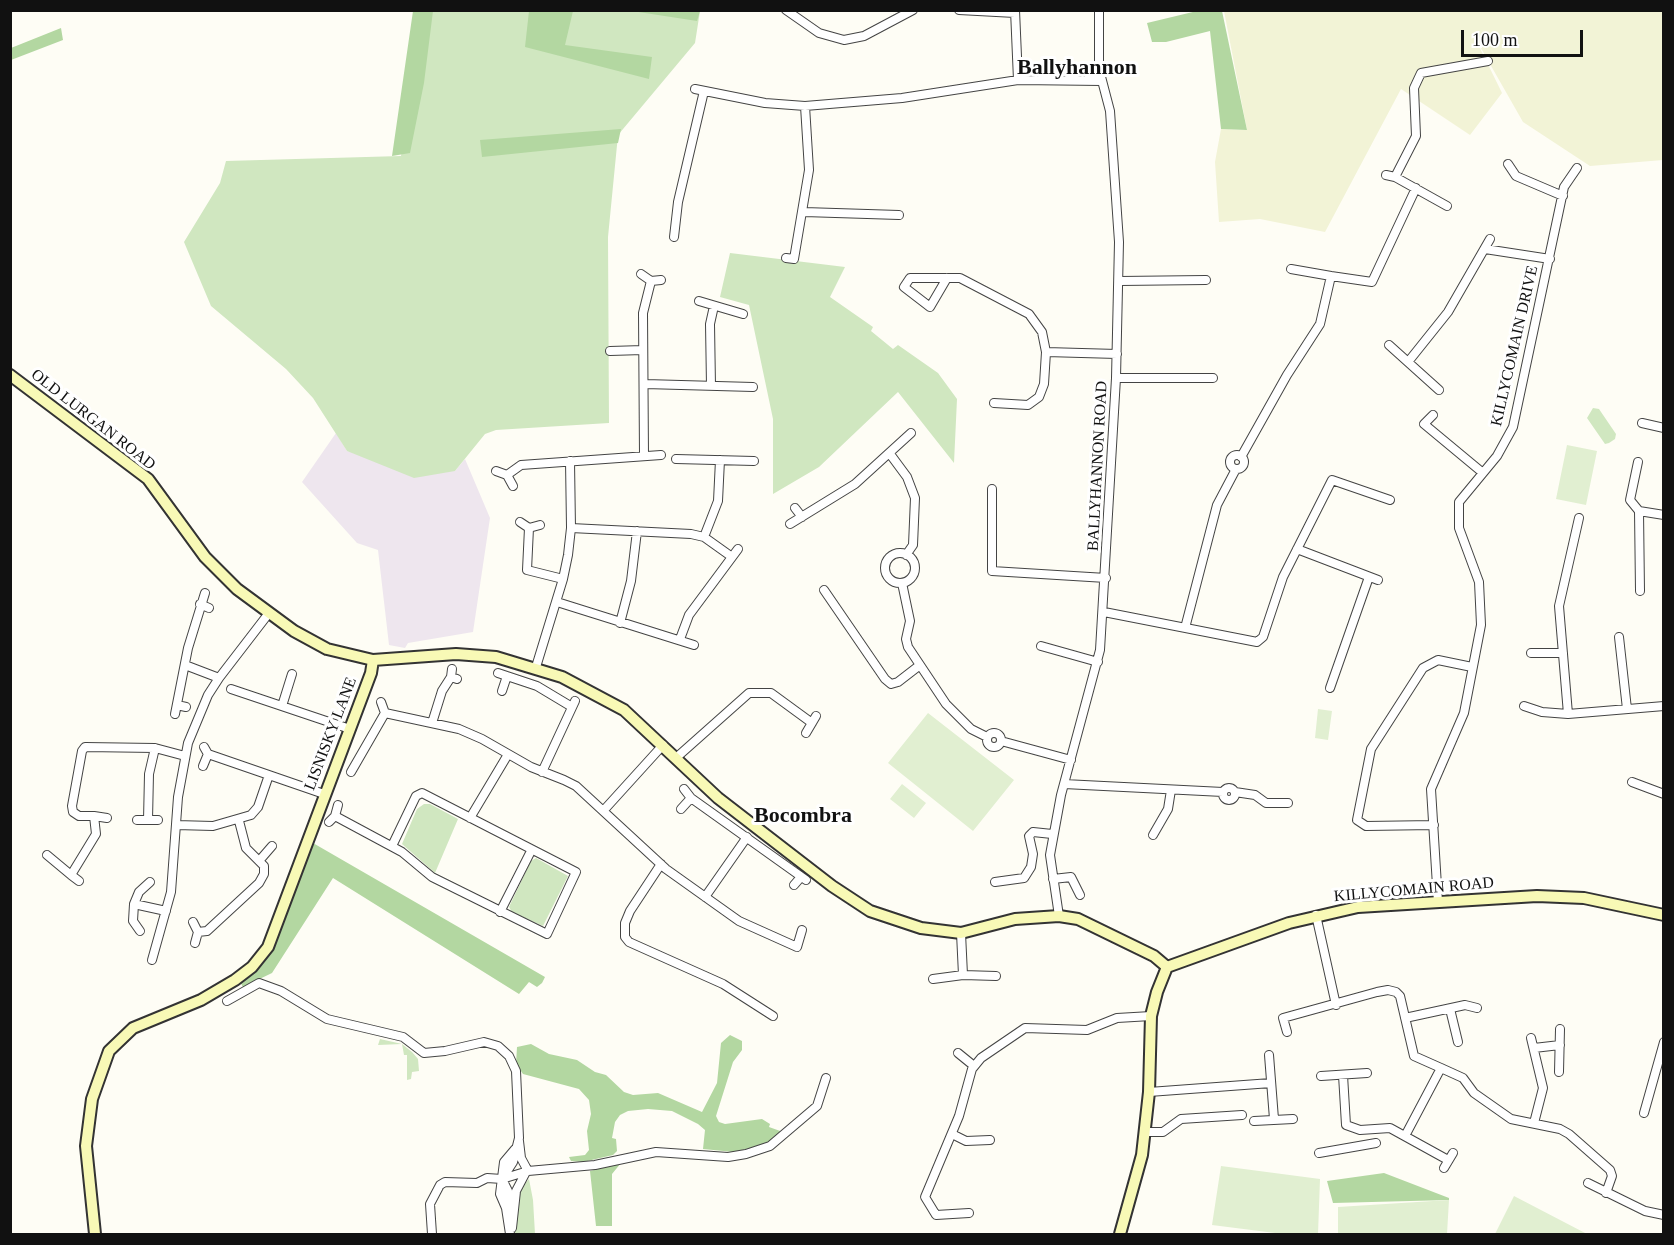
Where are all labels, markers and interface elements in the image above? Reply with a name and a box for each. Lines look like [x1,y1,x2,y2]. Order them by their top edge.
scale bar [1464,18,1586,56]
text: 100 m [1472,30,1518,50]
district label: Ballyhannon [1017,55,1137,81]
street label: KILLYCOMAIN DRIVE [1487,264,1543,428]
street label: OLD LURGAN ROAD [27,365,159,475]
street label: BALLYHANNON ROAD [1084,380,1112,552]
street label: LISNISKY LANE [301,675,361,793]
district label: Bocombra [754,803,852,829]
street label: KILLYCOMAIN ROAD [1333,873,1495,907]

